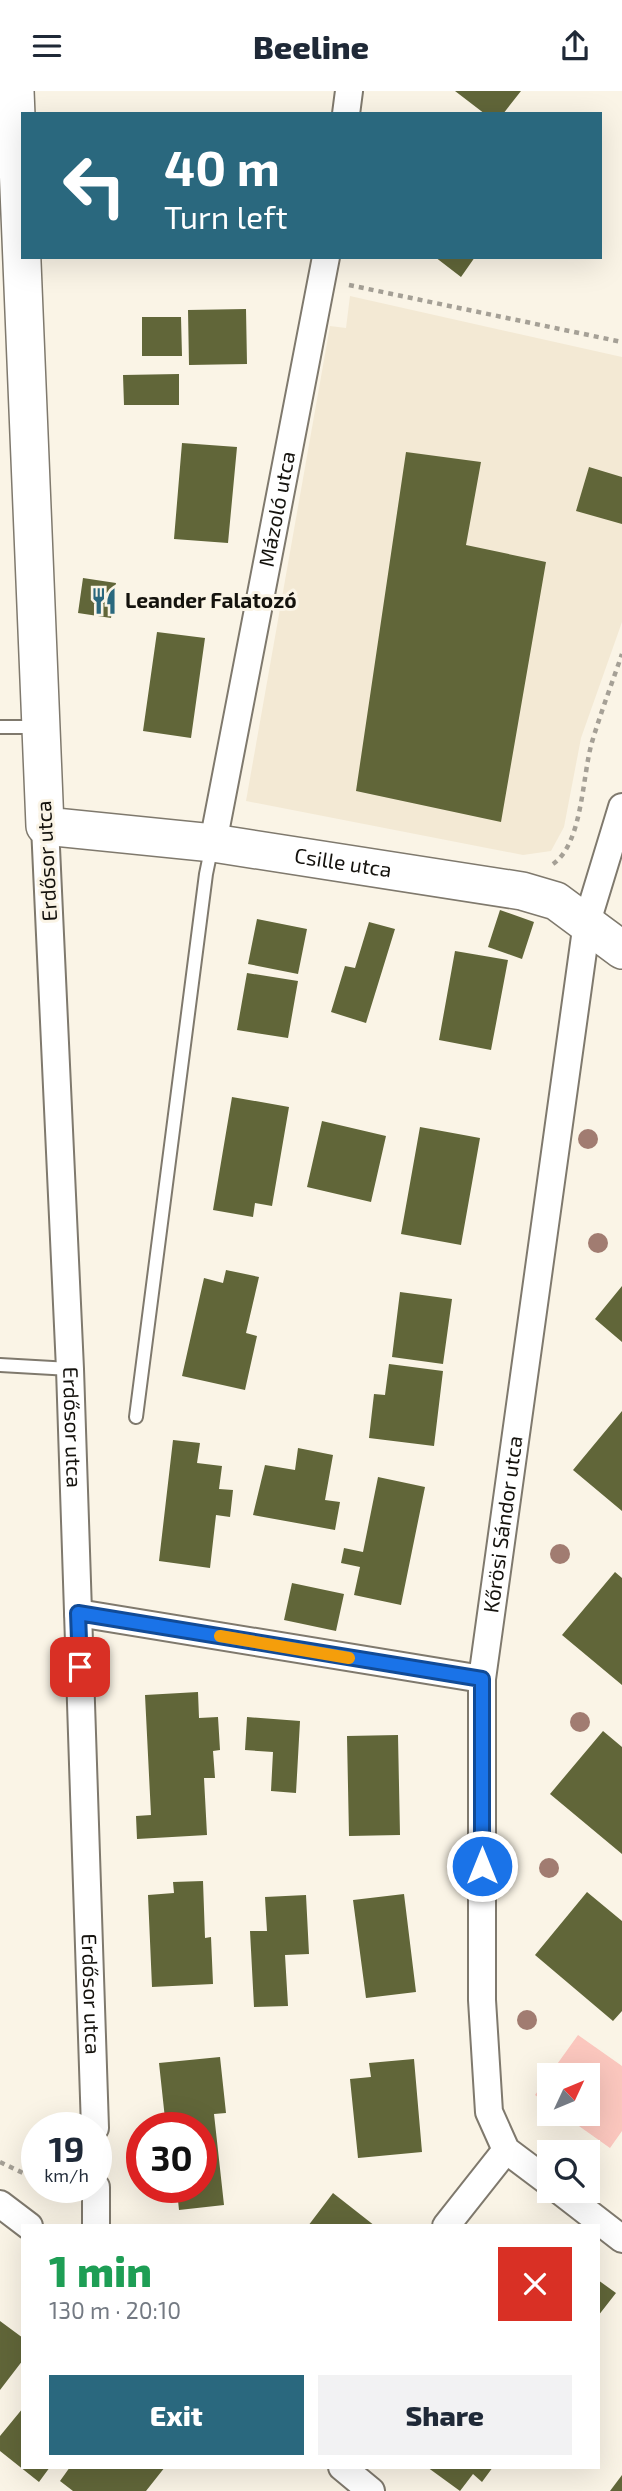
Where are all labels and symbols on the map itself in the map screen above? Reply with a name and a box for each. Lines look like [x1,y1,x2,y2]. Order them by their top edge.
street label: Mázoló utca [253,449,299,569]
restaurant icon: Leander Falatozó [89,586,119,616]
place label: Leander Falatozó [125,587,297,612]
street label: Erdősor utca [30,800,61,922]
street label: Csille utca [293,842,394,882]
street label: Erdősor utca [59,1366,88,1488]
street label: Kőrösi Sándor utca [477,1434,527,1614]
pin [50,1637,110,1697]
position arrow [445,1829,519,1903]
street label: Erdősor utca [78,1933,107,2055]
north arrow [537,2063,600,2126]
speed limit sign: 30 [126,2112,217,2203]

